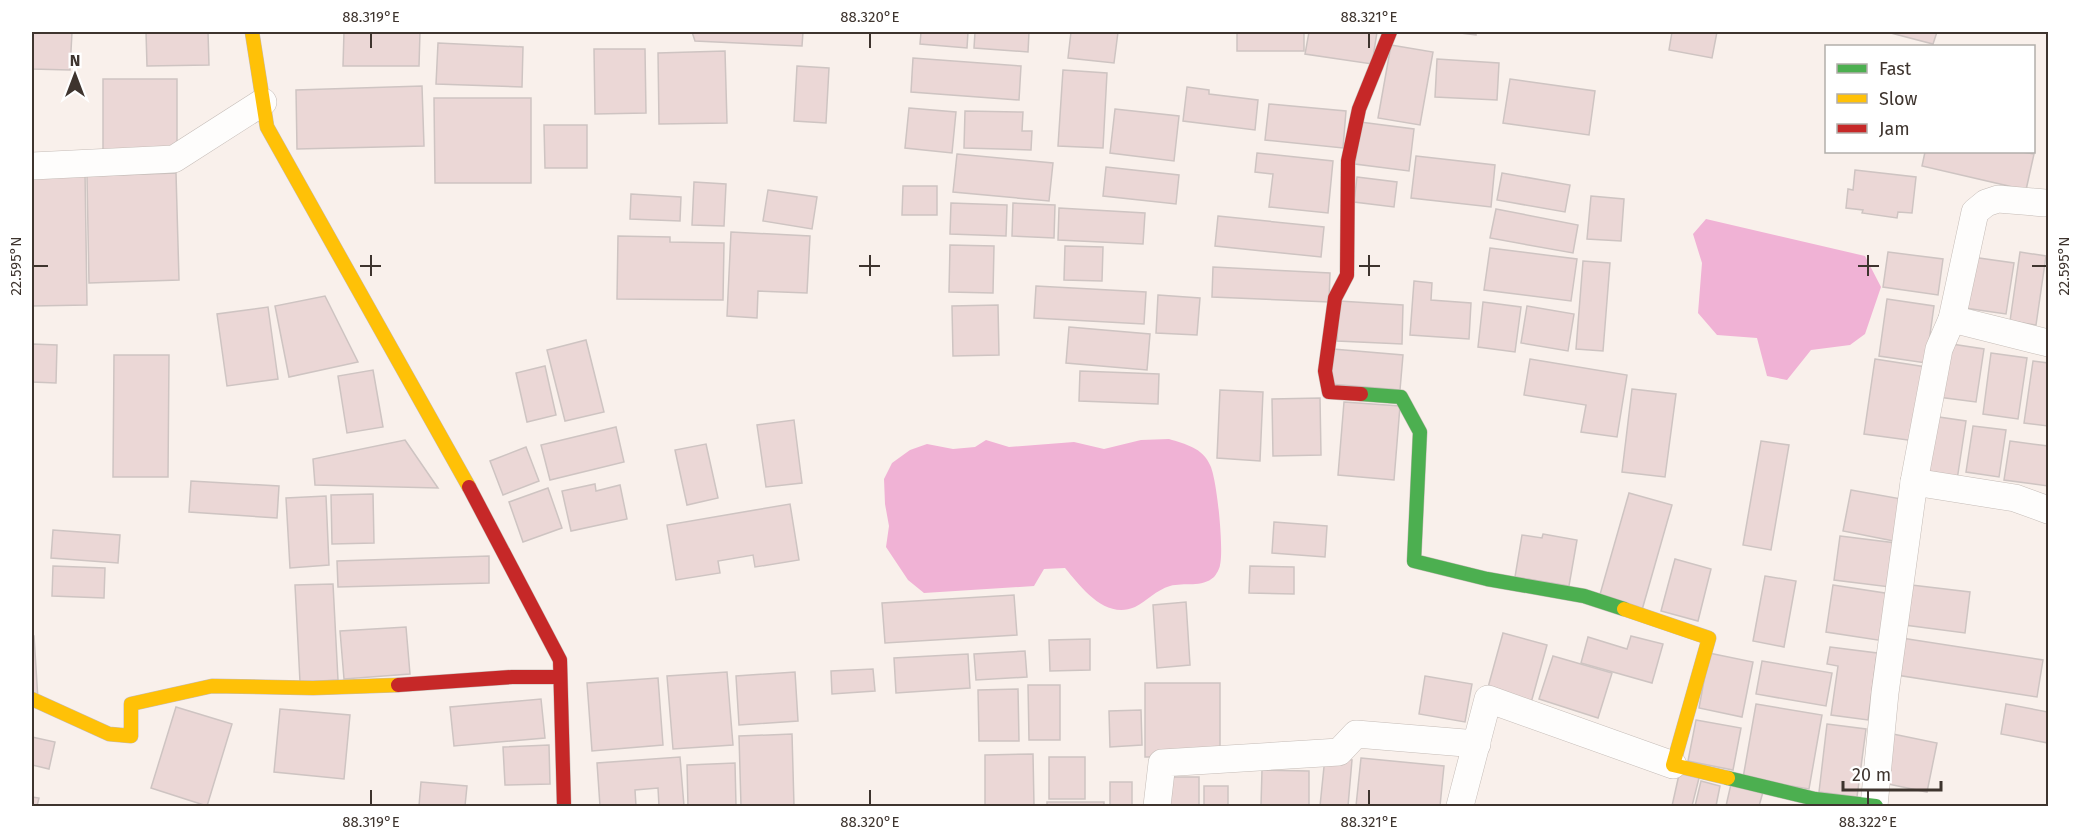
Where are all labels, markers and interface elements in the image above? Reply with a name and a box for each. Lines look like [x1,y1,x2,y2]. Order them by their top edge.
text: 88.319°E [342,8,400,26]
text: 88.320°E [840,8,900,26]
text: 88.321°E [1340,8,1398,26]
north arrow [45,45,105,105]
legend [1825,45,2035,153]
text: N [70,51,80,70]
text: Fast [1879,58,1912,80]
text: Slow [1879,88,1918,110]
text: Jam [1879,118,1910,140]
text: 22.595°N [7,236,25,296]
text: 22.595°N [2055,236,2073,296]
scale bar [1843,754,1940,792]
text: 20 m [1852,764,1891,786]
text: 88.319°E [342,813,400,831]
text: 88.320°E [840,813,900,831]
text: 88.321°E [1340,813,1398,831]
text: 88.322°E [1839,813,1897,831]

